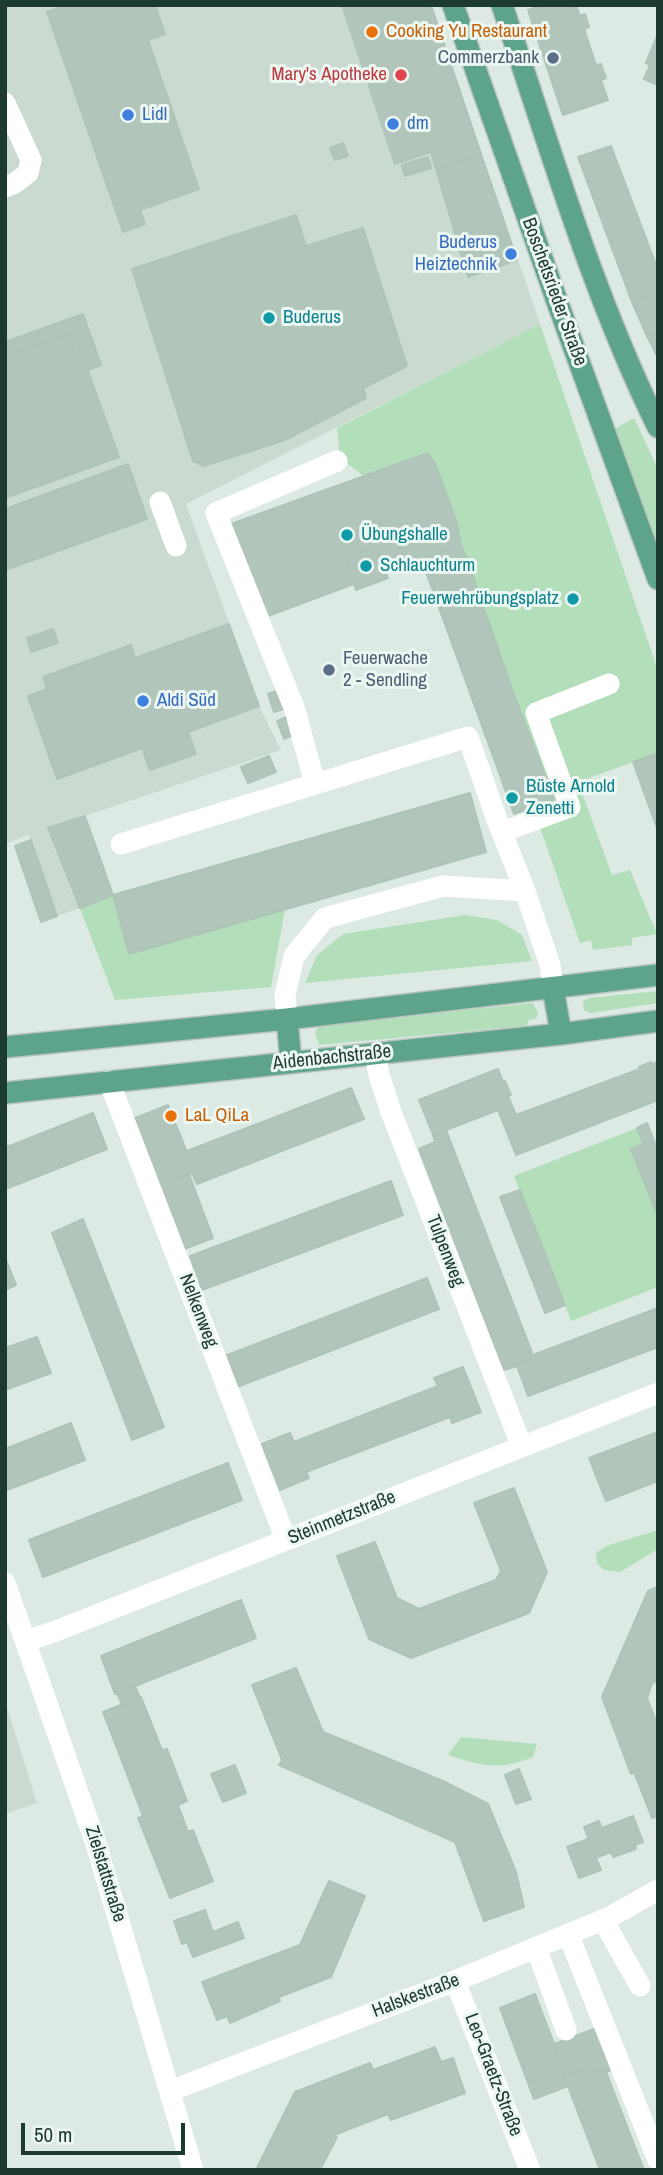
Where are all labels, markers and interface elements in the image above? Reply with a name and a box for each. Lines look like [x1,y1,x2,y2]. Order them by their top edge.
place label: Cooking Yu Restaurant [386,21,547,43]
marker: Cooking Yu Restaurant [364,24,380,40]
place label: Commerzbank [438,47,539,69]
marker: Commerzbank [545,50,561,66]
place label: Mary's Apotheke [271,64,387,86]
marker: Mary's Apotheke [393,67,409,83]
place label: Lidl [142,104,167,126]
marker: Lidl [120,107,136,123]
place label: dm [407,113,429,135]
marker: dm [385,116,401,132]
street label: Boschetsrieder Straße [517,215,591,369]
place label: Buderus Heiztechnik [415,232,497,276]
marker: Buderus Heiztechnik [503,246,519,262]
place label: Buderus [283,307,341,329]
marker: Buderus [261,310,277,326]
place label: Übungshalle [361,524,448,546]
marker: Übungshalle [339,527,355,543]
place label: Schlauchturm [380,555,475,577]
marker: Schlauchturm [358,558,374,574]
place label: Feuerwehrübungsplatz [401,588,559,610]
marker: Feuerwehrübungsplatz [565,591,581,607]
place label: Feuerwache 2 - Sendling [343,648,428,692]
marker: Feuerwache 2 - Sendling [321,662,337,678]
place label: Aldi Süd [157,690,216,712]
marker: Aldi Süd [135,693,151,709]
place label: Büste Arnold Zenetti [526,776,615,820]
marker: Büste Arnold Zenetti [504,790,520,806]
street label: Aidenbachstraße [272,1040,392,1076]
place label: LaL QiLa [185,1105,249,1127]
marker: LaL QiLa [163,1108,179,1124]
street label: Tulpenweg [421,1212,469,1290]
street label: Nelkenweg [174,1271,222,1351]
street label: Steinmetzstraße [285,1486,399,1550]
street label: Zielstattstraße [80,1823,130,1925]
street label: Halskestraße [369,1969,463,2023]
street label: Leo-Graetz-Straße [459,2010,527,2140]
scale bar [24,2108,189,2152]
text: 50 m [34,2120,72,2149]

